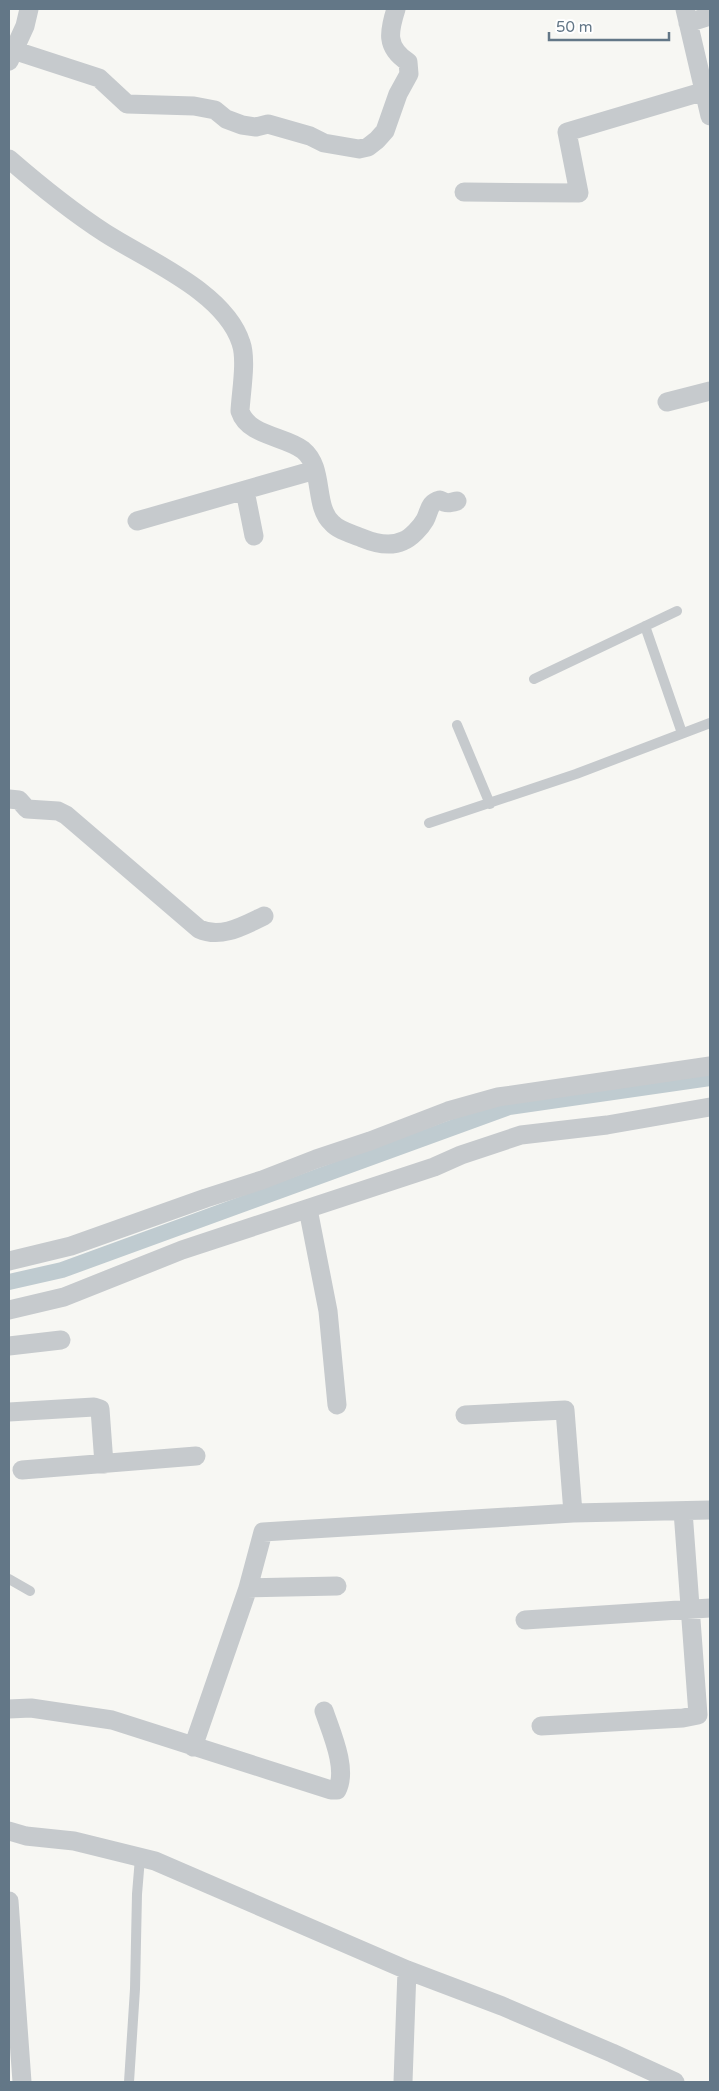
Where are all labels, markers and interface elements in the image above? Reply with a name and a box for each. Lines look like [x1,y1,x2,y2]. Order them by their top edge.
scale bar [549,10,669,42]
text: 50 m [556,18,593,36]

